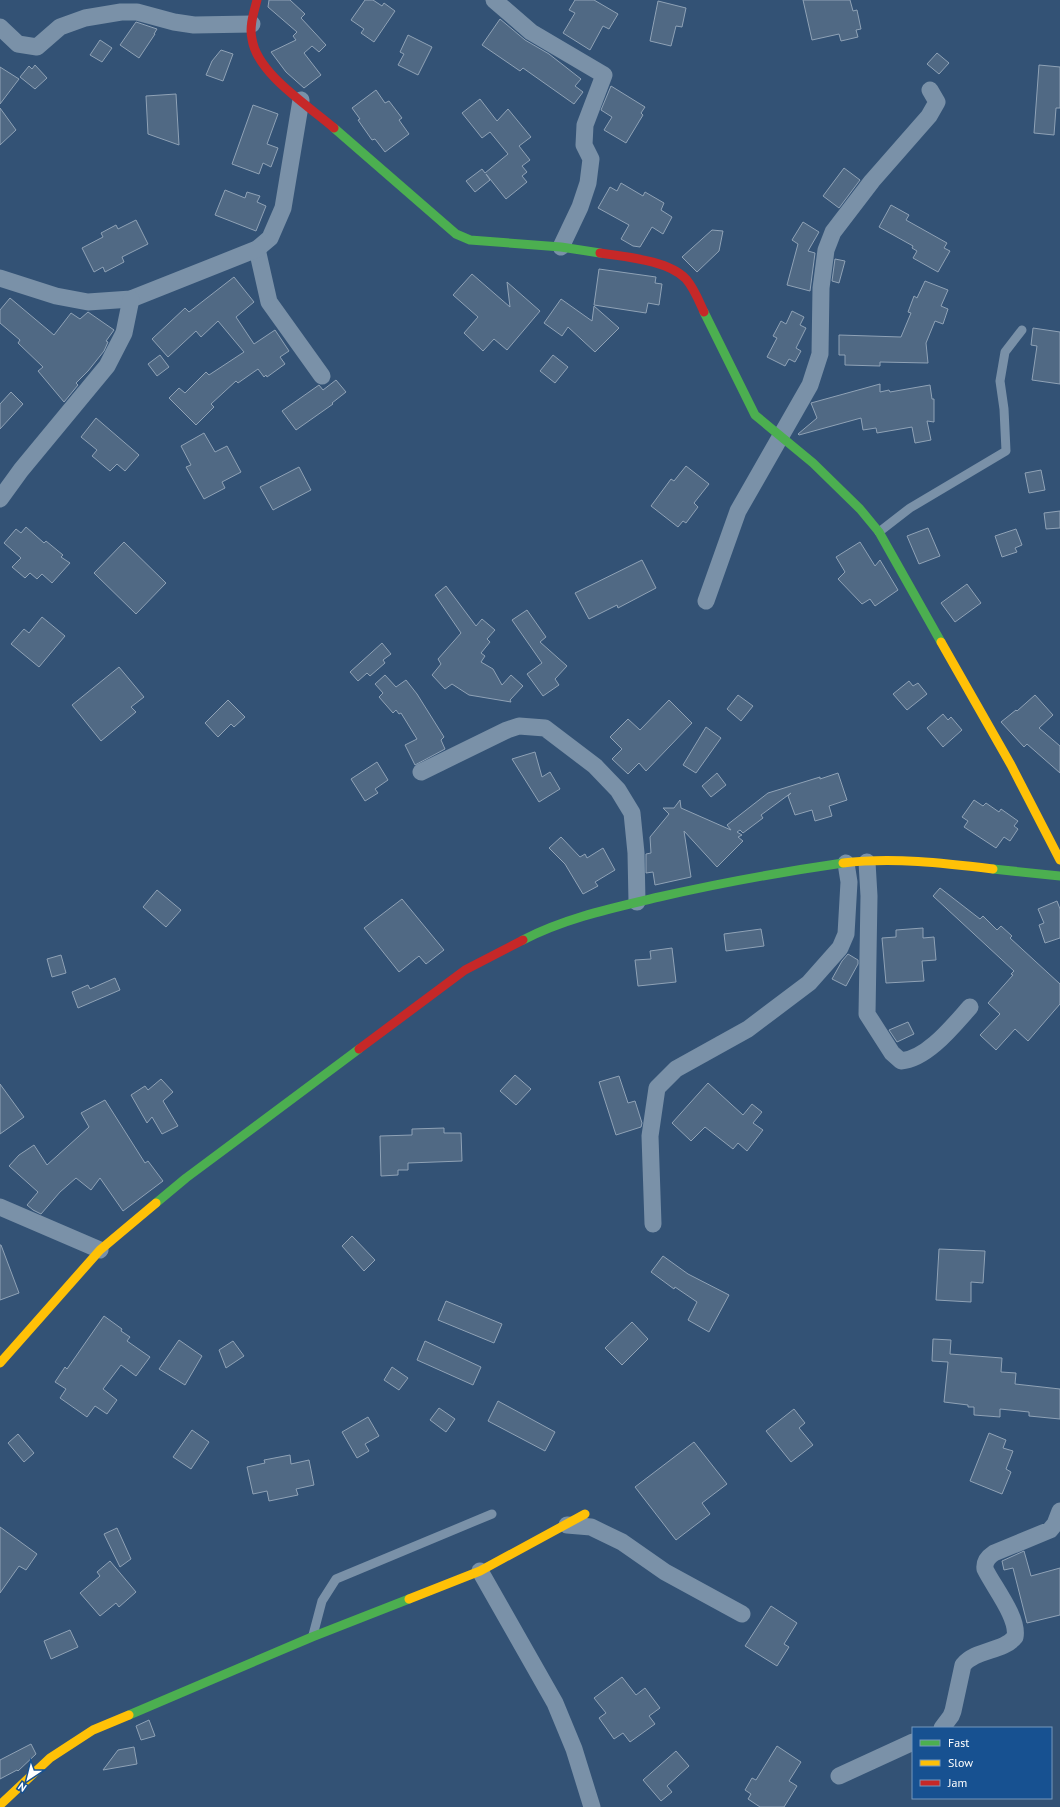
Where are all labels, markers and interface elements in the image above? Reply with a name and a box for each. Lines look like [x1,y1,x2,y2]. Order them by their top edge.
legend [912,1727,1052,1799]
text: Fast [948,1735,969,1750]
text: Slow [948,1755,973,1770]
north arrow [8,1759,48,1799]
text: Jam [947,1775,967,1790]
text: N [15,1779,29,1795]

